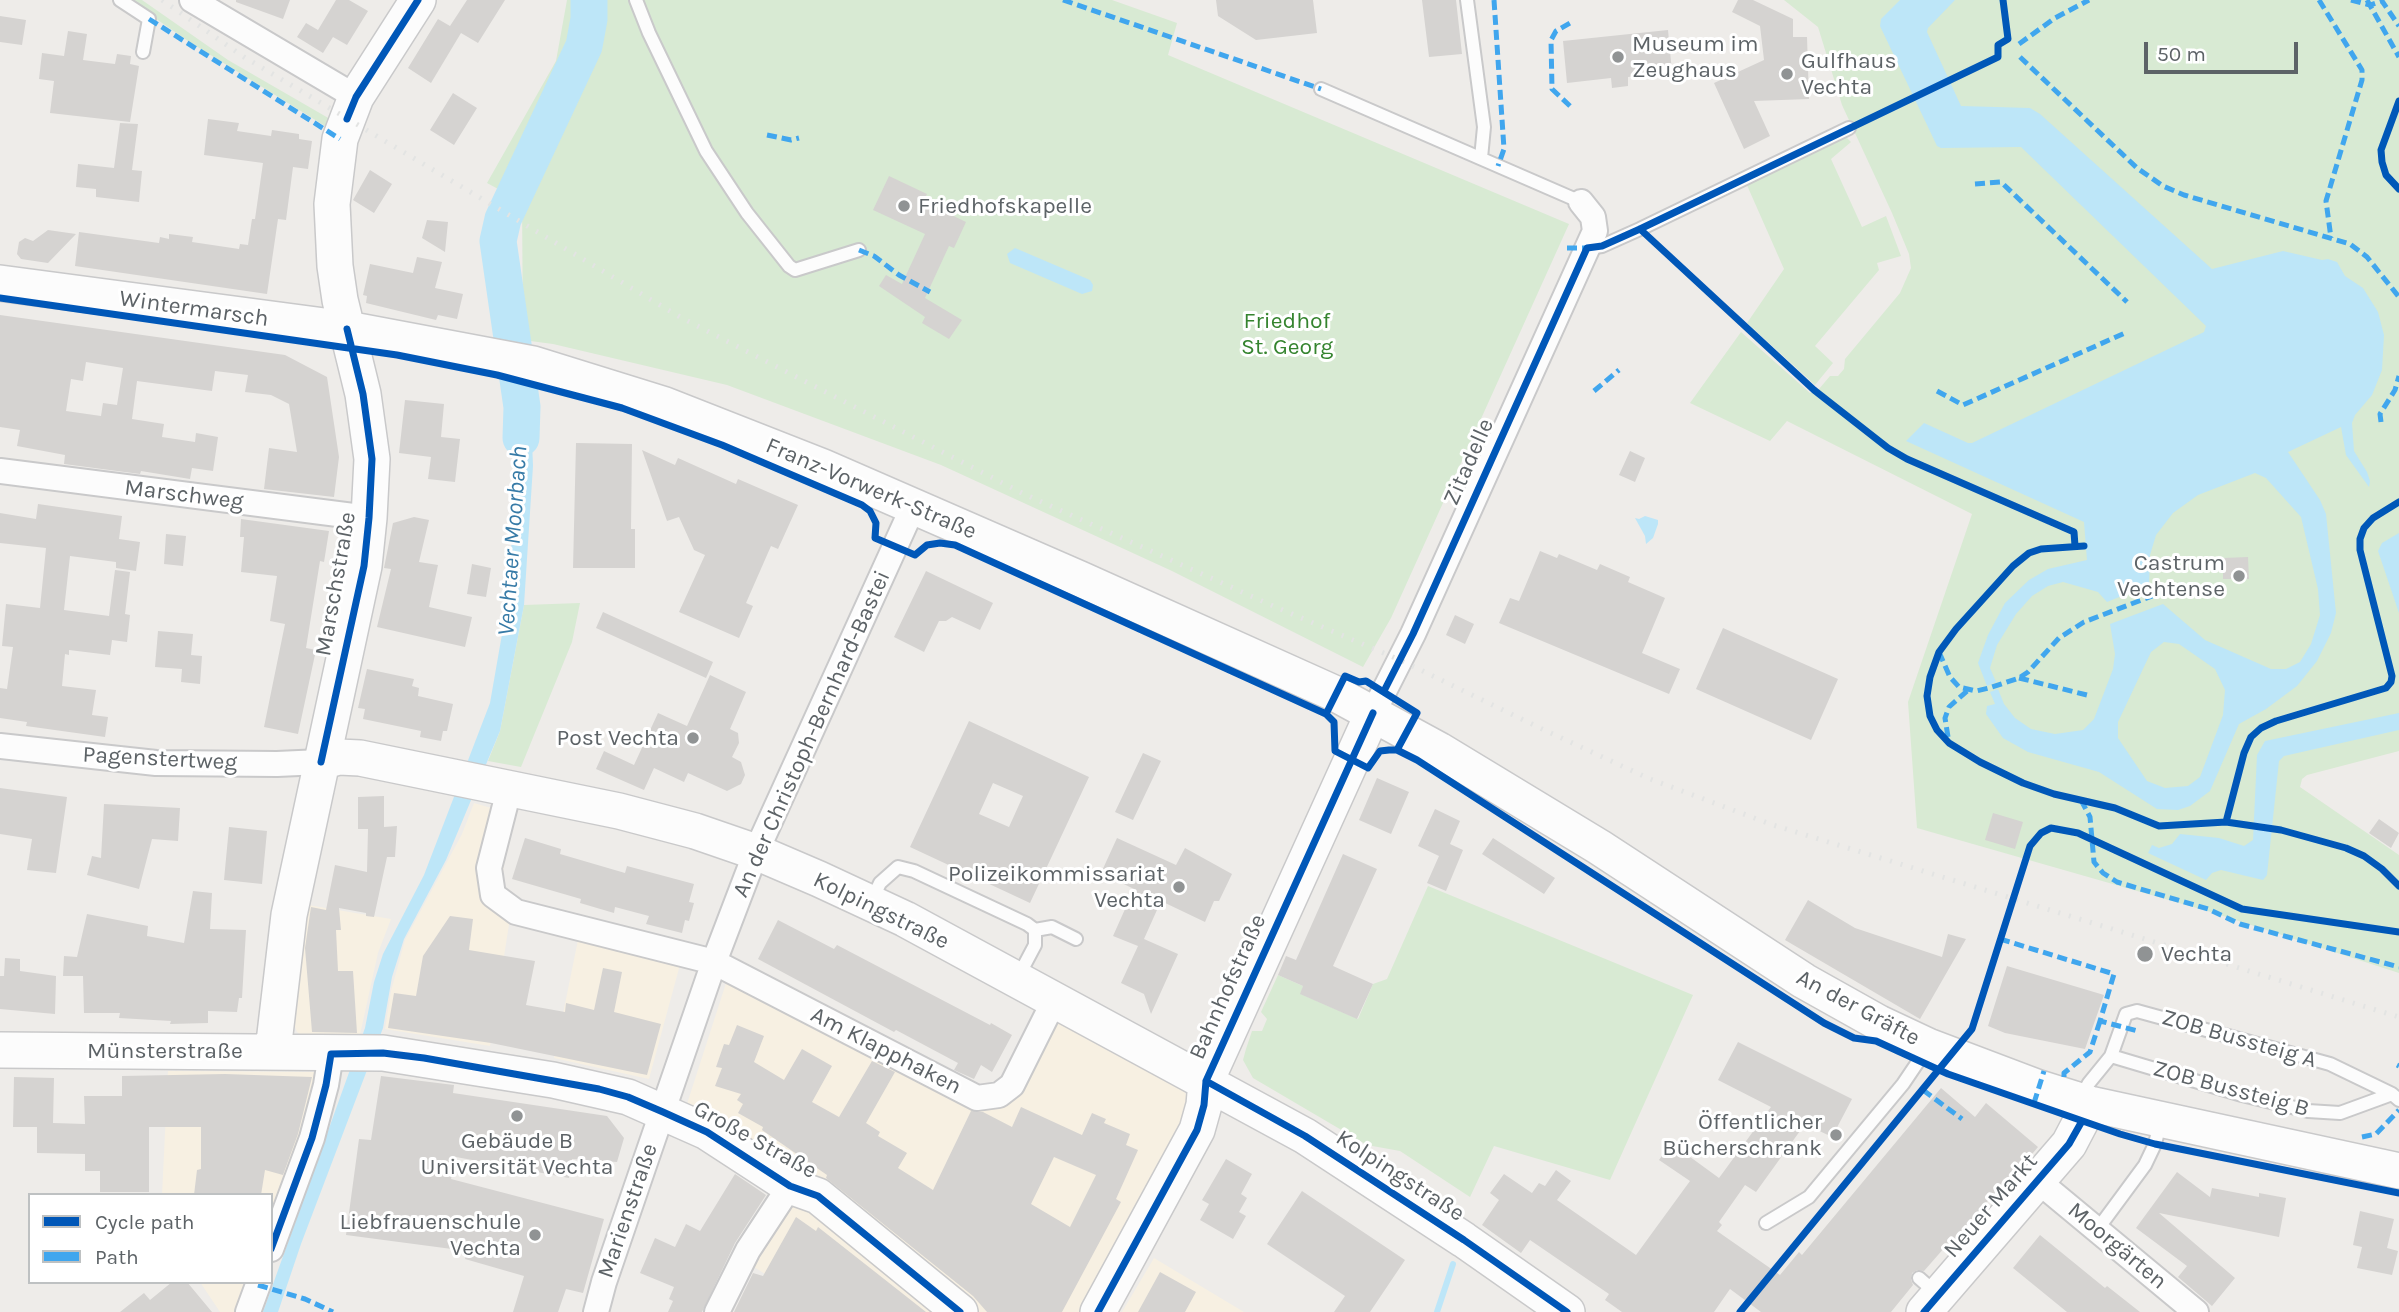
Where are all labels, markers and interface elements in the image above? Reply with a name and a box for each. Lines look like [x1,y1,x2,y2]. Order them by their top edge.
scale bar [2147,28,2301,72]
place label: Museum im Zeughaus [1632,30,1759,84]
text: 50 m [2157,42,2206,66]
place label: Gulfhaus Vechta [1801,47,1897,101]
marker: Museum im Zeughaus [1610,49,1626,65]
marker: Gulfhaus Vechta [1779,66,1795,82]
place label: Friedhofskapelle [918,192,1092,220]
marker: Friedhofskapelle [896,198,912,214]
street label: Wintermarsch [118,285,270,333]
park label: Friedhof St. Georg [1241,307,1333,361]
street label: Zitadelle [1438,414,1500,510]
street label: Franz-Vorwerk-Straße [762,432,980,546]
water label: Vechtaer Moorbach [492,445,534,637]
street label: Marschweg [123,474,245,516]
street label: Marschstraße [310,510,362,658]
place label: Castrum Vechtense [2117,549,2225,603]
street label: An der Christoph-Bernhard-Bastei [727,566,897,902]
marker: Castrum Vechtense [2231,568,2247,584]
place label: Post Vechta [556,724,679,752]
marker: Post Vechta [685,730,701,746]
street label: Pagenstertweg [82,741,238,777]
place label: Polizeikommissariat Vechta [948,860,1165,914]
street label: Kolpingstraße [809,866,953,956]
marker: Polizeikommissariat Vechta [1171,879,1187,895]
street label: Bahnhofstraße [1184,910,1272,1064]
place label: Vechta [2161,940,2232,968]
marker: Vechta [2135,944,2155,964]
street label: An der Gräfte [1792,964,1924,1052]
street label: Am Klapphaken [806,1001,966,1101]
street label: ZOB Bussteig A [2159,1004,2319,1074]
street label: Münsterstraße [87,1037,243,1065]
street label: ZOB Bussteig B [2150,1055,2312,1123]
street label: Große Straße [689,1095,821,1185]
marker: Gebäude B Universität Vechta [509,1108,525,1124]
place label: Öffentlicher Bücherschrank [1662,1108,1822,1162]
street label: Kolpingstraße [1331,1124,1469,1228]
place label: Gebäude B Universität Vechta [421,1127,613,1181]
marker: Öffentlicher Bücherschrank [1828,1127,1844,1143]
street label: Marienstraße [592,1140,664,1282]
street label: Neuer Markt [1938,1148,2044,1264]
legend [28,1193,273,1284]
street label: Moorgärten [2062,1197,2172,1295]
place label: Liebfrauenschule Vechta [339,1208,521,1262]
text: Cycle path [95,1210,195,1234]
marker: Liebfrauenschule Vechta [527,1227,543,1243]
text: Path [95,1245,139,1269]

